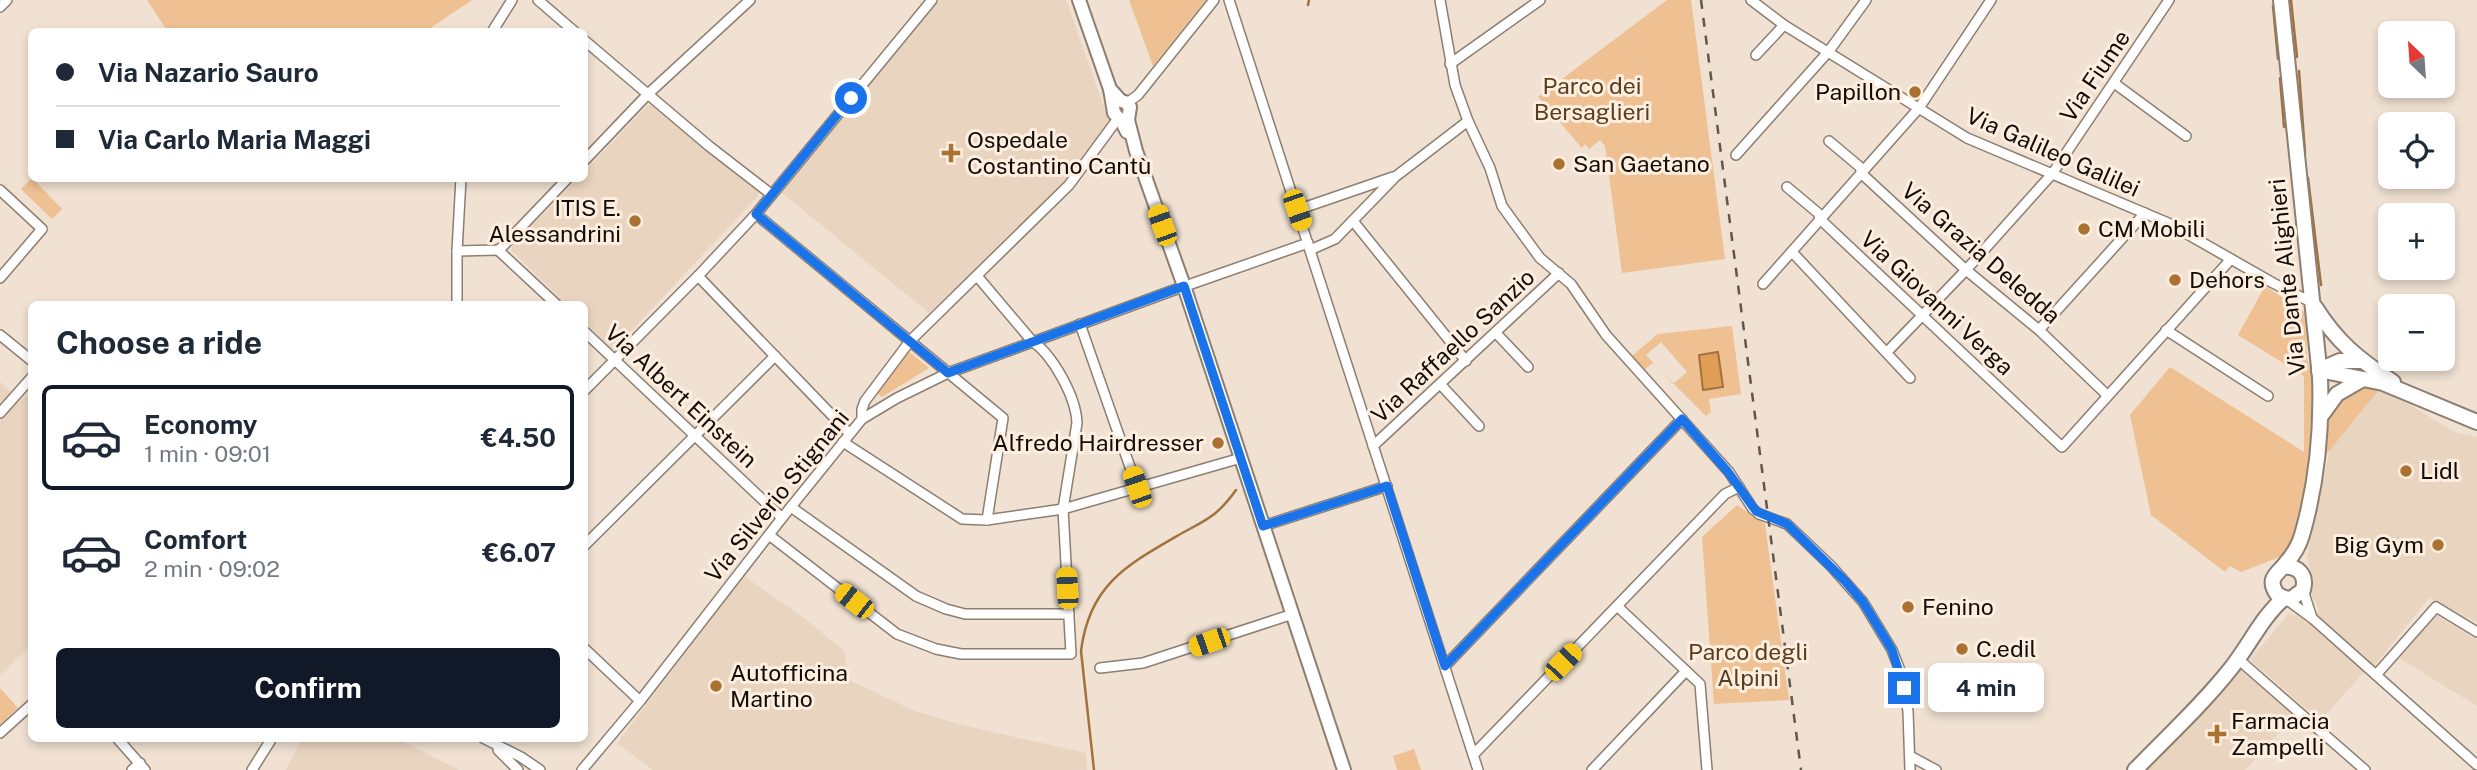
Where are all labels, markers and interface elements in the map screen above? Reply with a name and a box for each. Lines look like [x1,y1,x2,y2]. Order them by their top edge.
north arrow [2378,21,2455,98]
map controls [2378,21,2455,371]
street label: Via Fiume [2054,25,2135,127]
text: Via Nazario Sauro [98,57,319,88]
park label: Parco dei Bersaglieri [1534,72,1650,125]
place label: Papillon [1815,78,1901,105]
route start [835,82,867,114]
marker: Papillon [1907,84,1923,100]
street label: Via Galileo Galilei [1962,101,2144,202]
button: locate [2378,112,2455,189]
text: Via Carlo Maria Maggi [98,124,371,155]
place label: Ospedale Costantino Cantù [967,126,1151,179]
marker: Ospedale Costantino Cantù [941,143,961,163]
place label: San Gaetano [1573,150,1710,177]
marker: San Gaetano [1551,156,1567,172]
street label: Via Grazia Deledda [1897,176,2066,329]
street label: Via Dante Alighieri [2263,177,2310,377]
car [1281,187,1314,233]
place label: ITIS E. Alessandrini [488,194,621,247]
car [1145,202,1180,248]
button: + [2378,203,2455,280]
marker: ITIS E. Alessandrini [627,213,643,229]
place label: CM Mobili [2098,215,2205,242]
marker: CM Mobili [2076,221,2092,237]
street label: Via Giovanni Verga [1855,225,2019,380]
street label: Via Raffaello Sanzio [1366,263,1540,428]
place label: Dehors [2189,266,2265,293]
marker: Dehors [2167,272,2183,288]
button: − [2378,294,2455,371]
street label: Via Albert Einstein [600,318,763,473]
text: Choose a ride [56,324,262,361]
street label: Via Silverio Stignani [699,404,854,587]
icon: car [60,406,123,469]
text: Economy [144,409,257,440]
text: €4.50 [481,422,556,453]
place label: Alfredo Hairdresser [992,429,1204,456]
marker: Alfredo Hairdresser [1210,435,1226,451]
text: 1 min · 09:01 [144,440,271,467]
place label: Lidl [2420,457,2460,484]
marker: Lidl [2398,463,2414,479]
car [1121,464,1154,510]
icon: car [60,521,123,584]
text: Comfort [144,524,247,555]
place label: Big Gym [2334,531,2424,558]
text: €6.07 [482,537,556,568]
marker: Big Gym [2430,537,2446,553]
text: 2 min · 09:02 [144,555,280,582]
car [1056,566,1079,610]
car [831,580,878,622]
place label: Fenino [1922,593,1994,620]
marker: Fenino [1900,599,1916,615]
car [1186,625,1233,659]
place label: C.edil [1976,635,2037,662]
park label: Parco degli Alpini [1688,638,1808,691]
car [1541,640,1586,684]
marker: C.edil [1954,641,1970,657]
button: Confirm [56,648,560,728]
place label: Autofficina Martino [730,659,848,712]
callout: 4 min [1928,664,2044,712]
route end [1888,672,1920,704]
text: 4 min [1956,674,2016,701]
marker: Autofficina Martino [708,678,724,694]
place label: Farmacia Zampelli [2231,707,2329,760]
marker: Farmacia Zampelli [2209,726,2225,742]

